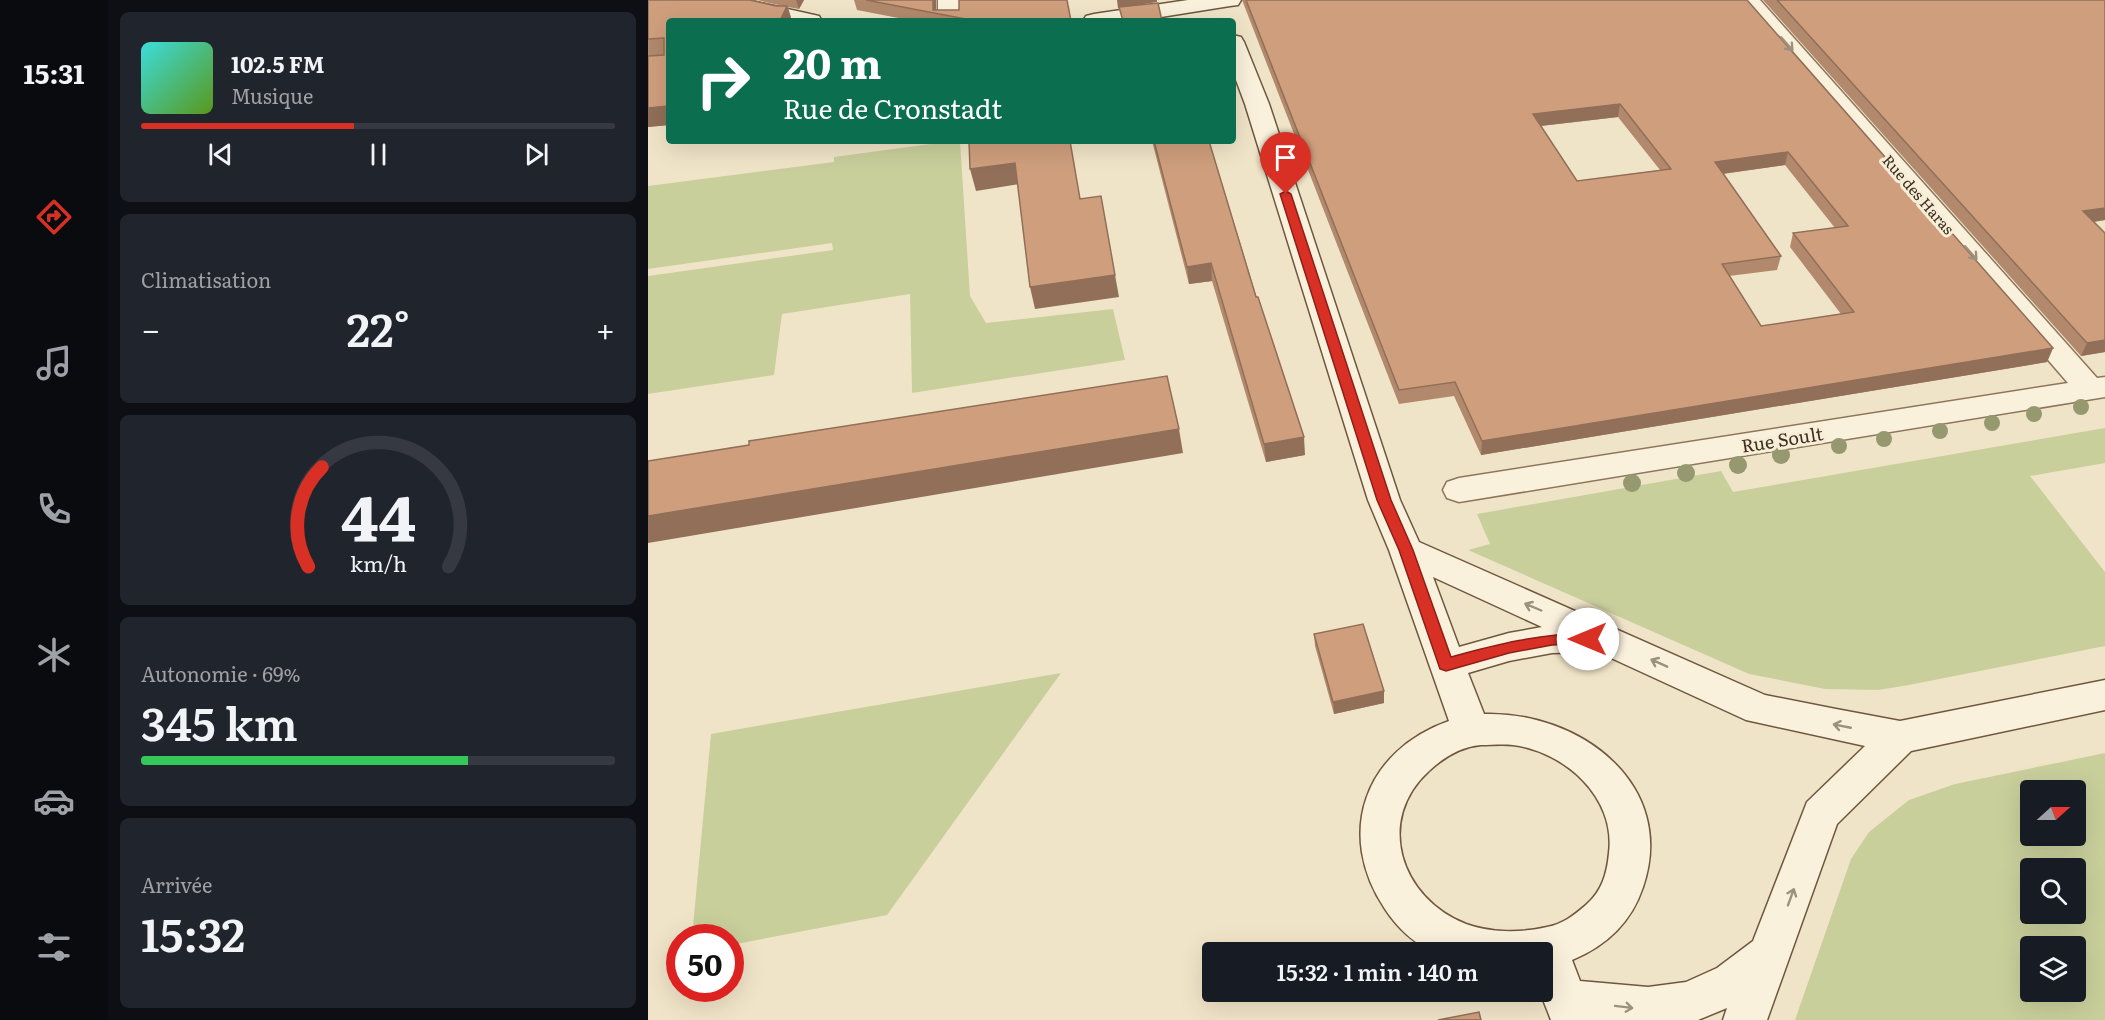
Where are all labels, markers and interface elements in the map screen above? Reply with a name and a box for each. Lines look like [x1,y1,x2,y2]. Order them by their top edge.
text: 20 m [783,30,882,92]
one-way arrow [1780,36,1794,51]
icon: right [684,42,762,120]
text: 102.5 FM [231,47,324,80]
text: 15:31 [24,52,84,92]
text: Musique [231,80,313,110]
text: Rue de Cronstadt [783,87,1002,127]
pin [1260,132,1311,194]
icon: previous [204,138,237,171]
icon: pause [362,138,395,171]
icon: next [520,138,553,171]
icon: arrive [1269,141,1302,174]
street label: Rue des Haras [1878,149,1960,239]
icon: directions [33,196,75,238]
one-way arrow [1964,246,1978,261]
text: Climatisation [141,264,271,294]
text: 22° [346,294,410,361]
text: − [141,303,160,352]
text: + [596,303,615,352]
icon: music [33,342,75,384]
street label: Rue Soult [1739,419,1825,459]
text: 44 [340,468,416,560]
icon: phone [33,488,75,530]
text: km/h [349,547,407,579]
one-way arrow [1524,601,1542,612]
position arrow [1556,607,1620,671]
icon: climate [33,634,75,676]
one-way arrow [1650,657,1668,669]
text: Autonomie · 69% [141,658,300,688]
text: 345 km [141,688,298,755]
one-way arrow [1833,720,1853,731]
icon: car [33,780,75,822]
north arrow [2020,780,2086,846]
map controls [2020,780,2086,1002]
button: search [2020,858,2086,924]
text: Arrivée [141,869,212,899]
one-way arrow [1786,889,1797,907]
text: 15:32 [141,899,245,966]
speed limit sign: 50 [666,924,744,1002]
icon: filters [33,926,75,968]
button: layers [2020,936,2086,1002]
text: 15:32 · 1 min · 140 m [1277,955,1478,988]
one-way arrow [1614,1002,1633,1013]

